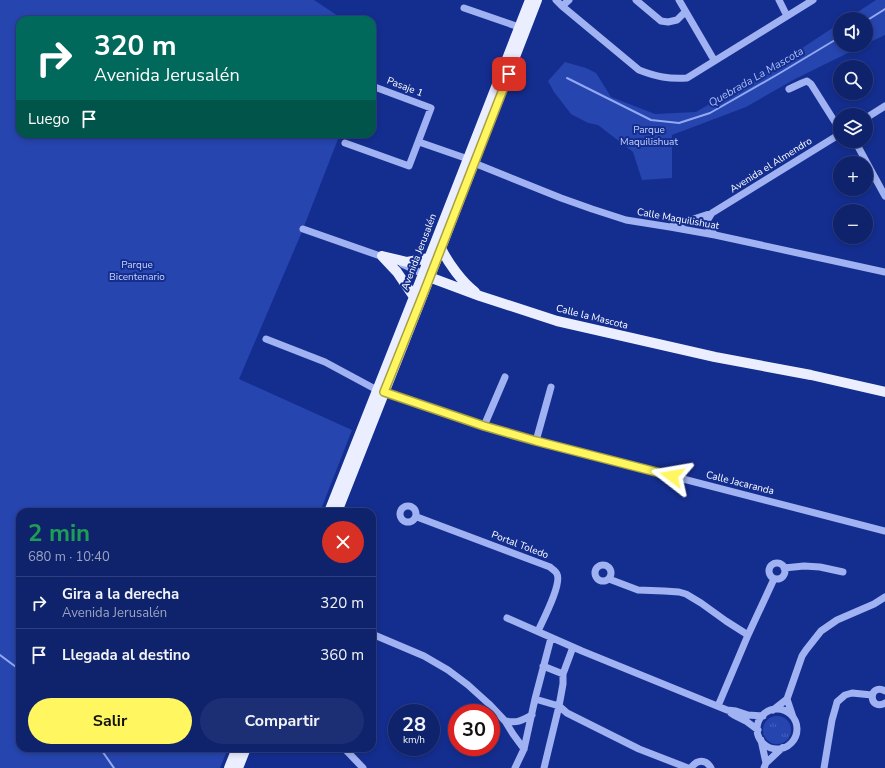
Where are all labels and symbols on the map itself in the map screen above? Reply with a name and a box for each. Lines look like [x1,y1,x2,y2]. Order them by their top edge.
water label: Quebrada La Mascota [706,44,806,110]
pin [492,57,526,91]
street label: Pasaje 1 [385,74,425,100]
park label: Parque Maquilishuat [620,123,678,149]
street label: Avenida el Almendro [727,134,815,196]
street label: Calle Maquilishuat [636,205,721,233]
street label: Avenida Jerusalén [398,212,440,292]
park label: Parque Bicentenario [109,258,165,284]
street label: Calle la Mascota [554,301,630,333]
position arrow [651,455,693,497]
street label: Calle Jacaranda [704,468,776,498]
street label: Portal Toledo [489,528,551,562]
speed limit sign: 30 [448,704,500,756]

